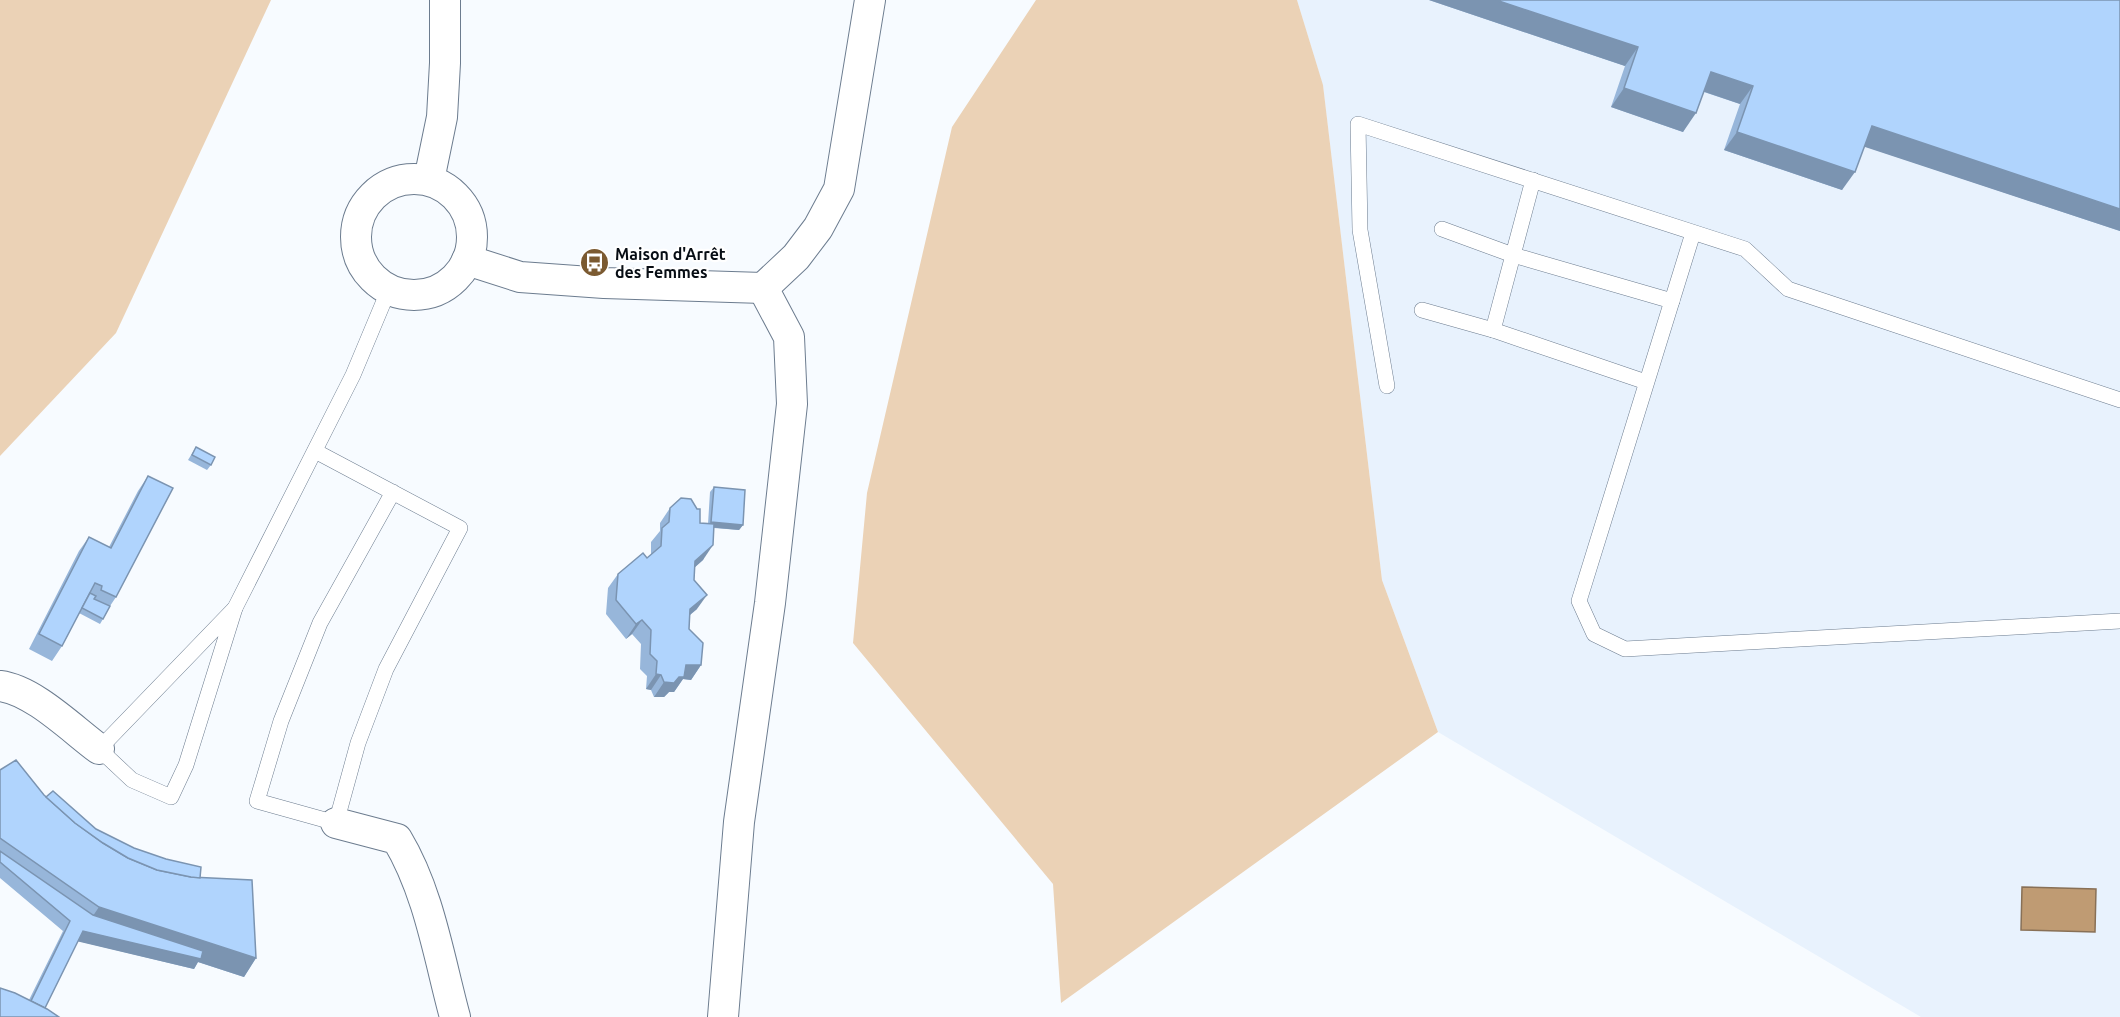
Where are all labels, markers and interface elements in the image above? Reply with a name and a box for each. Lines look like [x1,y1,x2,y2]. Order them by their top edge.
place label: Maison d'Arrêt des Femmes [615,245,726,281]
bus stop icon: Maison d'Arrêt des Femmes [578,247,610,279]

